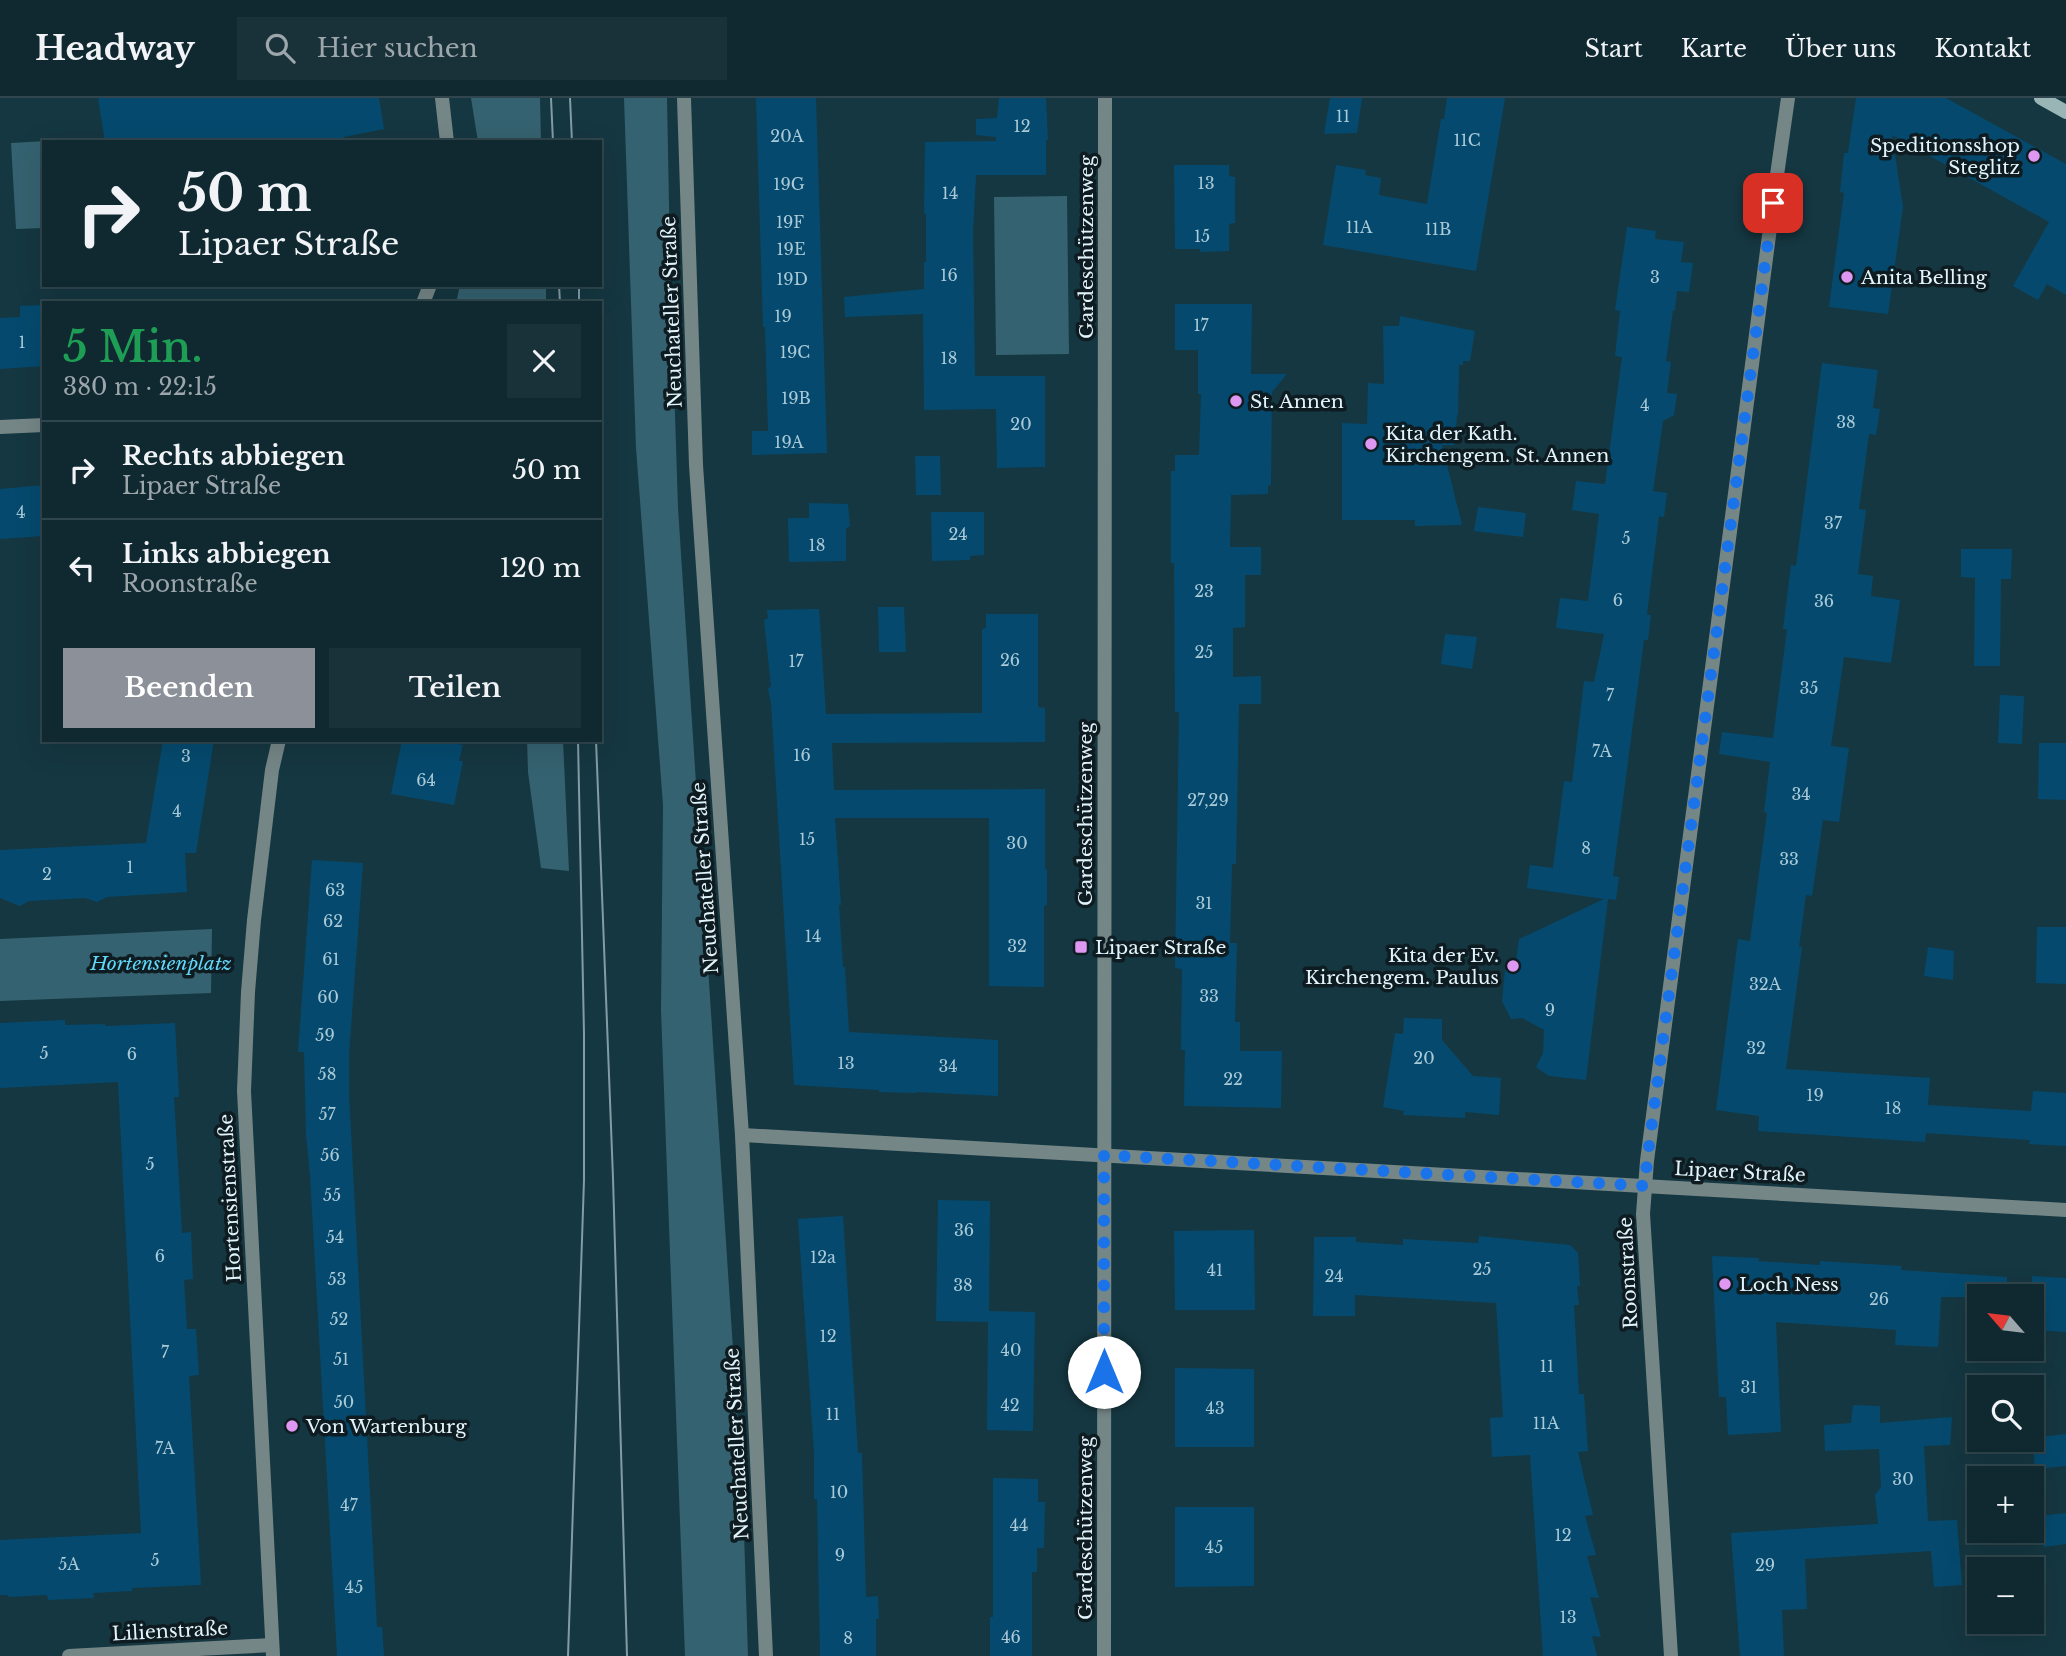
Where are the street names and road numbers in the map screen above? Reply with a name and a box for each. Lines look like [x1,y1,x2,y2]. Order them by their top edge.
street label: Gardeschützenweg [1075,155,1098,339]
street label: Neuchateller Straße [657,216,687,408]
street label: Gardeschützenweg [1074,722,1097,906]
street label: Neuchateller Straße [687,781,723,975]
street label: Hortensienstraße [214,1113,246,1283]
street label: Lipaer Straße [1674,1157,1806,1187]
street label: Roonstraße [1614,1216,1642,1330]
street label: Neuchateller Straße [720,1347,754,1541]
street label: Gardeschützenweg [1074,1436,1097,1620]
street label: Lilienstraße [111,1616,229,1646]

